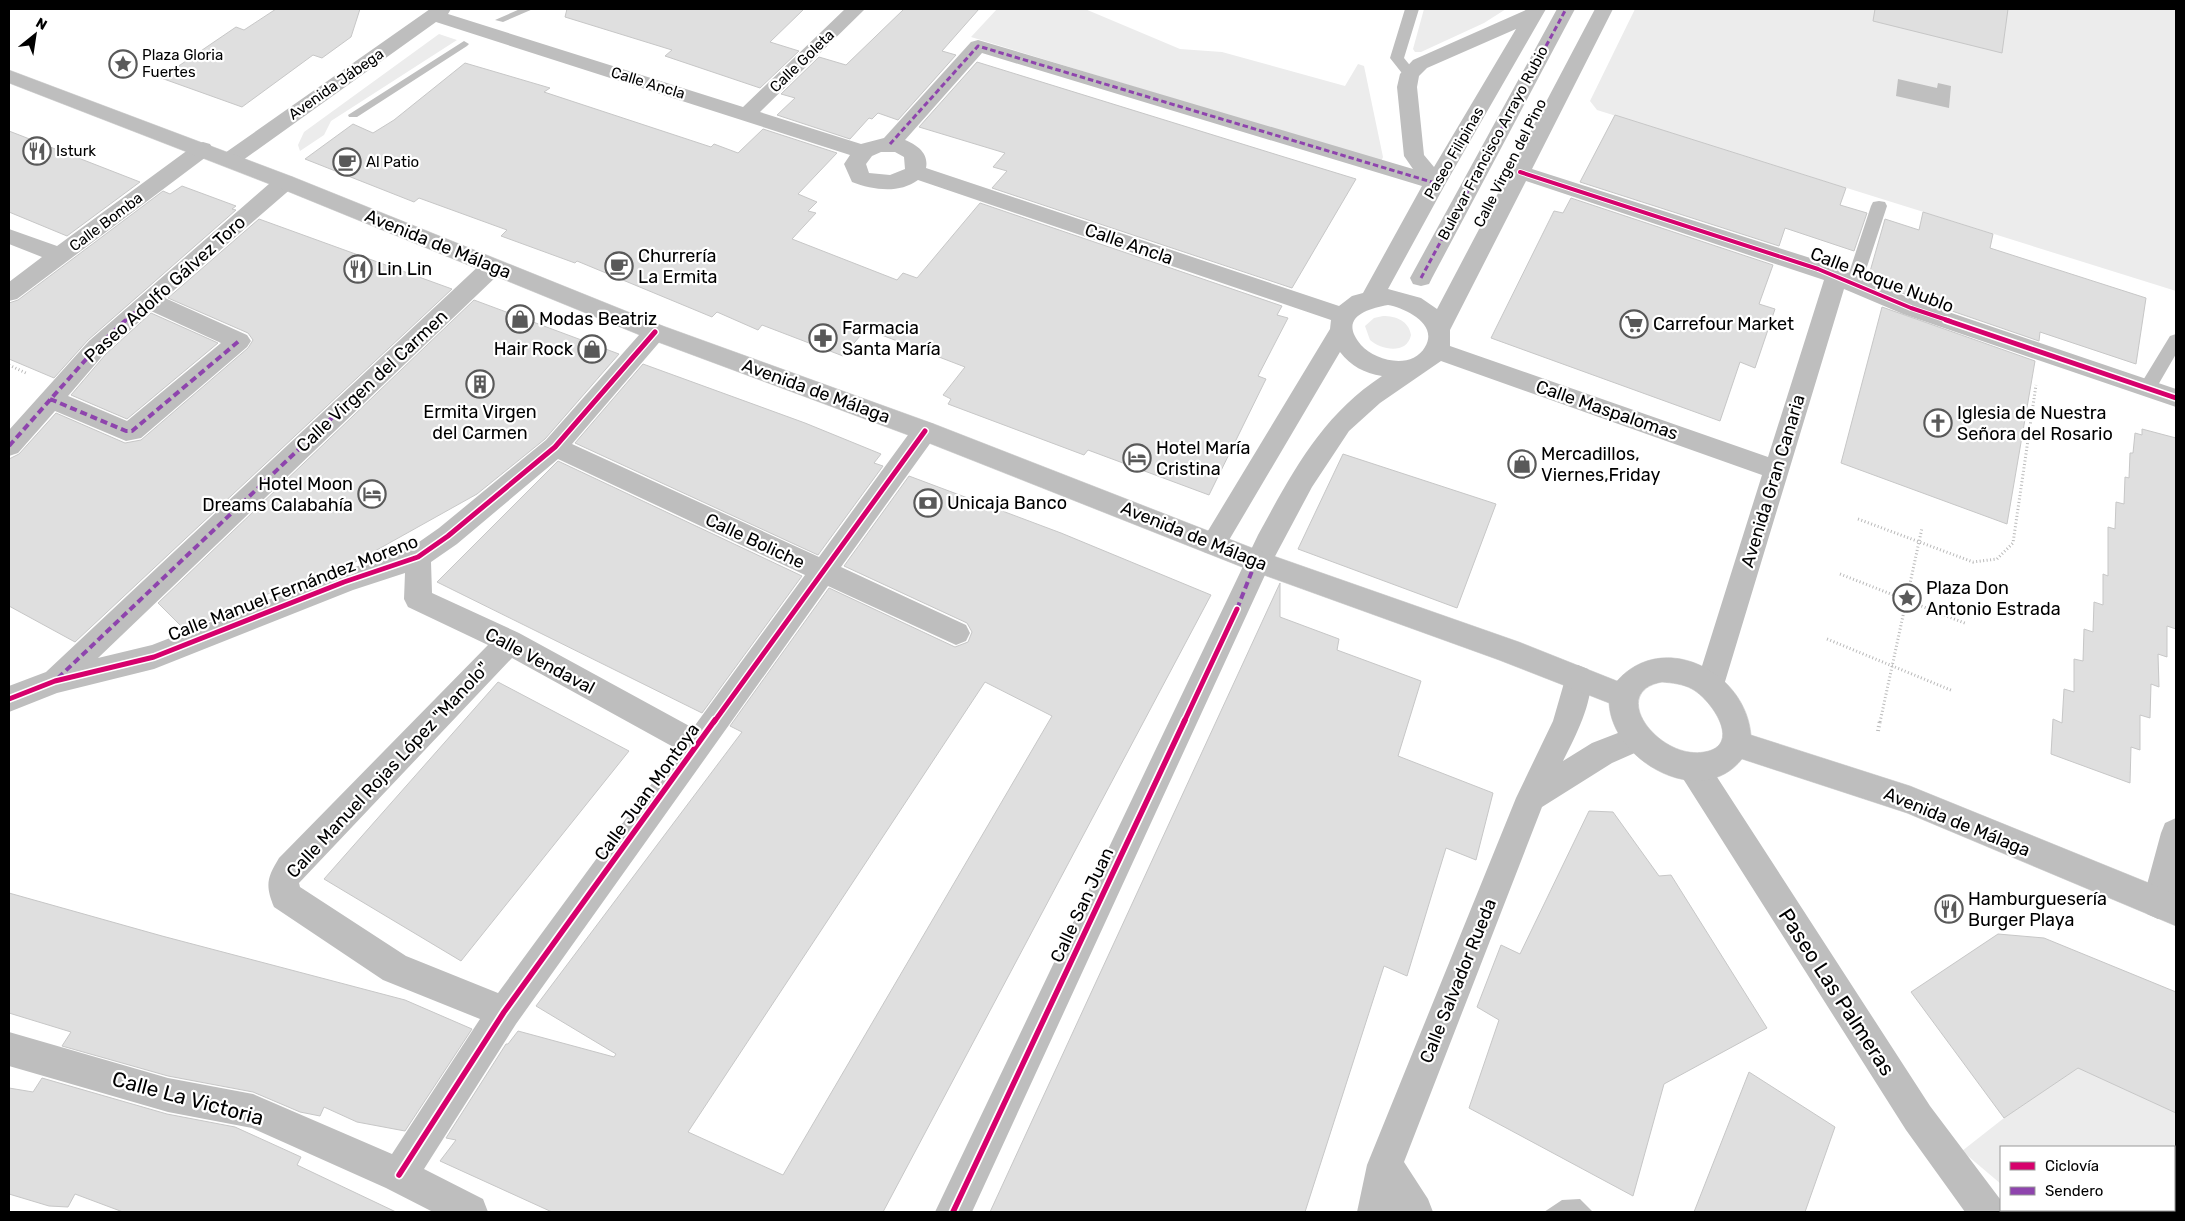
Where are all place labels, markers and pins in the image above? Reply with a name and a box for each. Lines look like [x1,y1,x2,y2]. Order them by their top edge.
place label: Plaza Gloria Fuertes [142,46,223,81]
place icon: Plaza Gloria Fuertes [108,49,138,79]
restaurant icon: Isturk [22,136,52,166]
place label: Isturk [56,142,96,160]
cafe icon: Al Patio [332,147,362,177]
place label: Al Patio [366,153,419,171]
place label: Churrería La Ermita [638,245,718,288]
cafe icon: Churrería La Ermita [604,251,634,281]
restaurant icon: Lin Lin [343,254,373,284]
place label: Lin Lin [377,258,432,280]
shop icon: Modas Beatriz [505,304,535,334]
place label: Modas Beatriz [539,308,657,330]
supermarket icon: Carrefour Market [1619,309,1649,339]
place label: Carrefour Market [1653,313,1794,335]
place label: Farmacia Santa María [842,317,941,360]
pharmacy icon: Farmacia Santa María [808,323,838,353]
shop icon: Hair Rock [577,334,607,364]
place label: Hair Rock [494,338,574,360]
building icon: Ermita Virgen del Carmen [465,369,495,399]
place label: Ermita Virgen del Carmen [423,401,537,444]
place label: Iglesia de Nuestra Señora del Rosario [1957,402,2113,445]
church icon: Iglesia de Nuestra Señora del Rosario [1923,408,1953,438]
place label: Hotel María Cristina [1156,437,1250,480]
hotel icon: Hotel María Cristina [1122,443,1152,473]
place label: Mercadillos, Viernes,Friday [1541,443,1660,486]
shop icon: Mercadillos, Viernes,Friday [1507,449,1537,479]
place label: Hotel Moon Dreams Calabahía [202,473,353,516]
hotel icon: Hotel Moon Dreams Calabahía [357,479,387,509]
bank icon: Unicaja Banco [913,488,943,518]
place label: Unicaja Banco [947,492,1067,514]
place label: Plaza Don Antonio Estrada [1926,577,2061,620]
place icon: Plaza Don Antonio Estrada [1892,583,1922,613]
place label: Hamburguesería Burger Playa [1968,888,2107,931]
restaurant icon: Hamburguesería Burger Playa [1934,894,1964,924]

